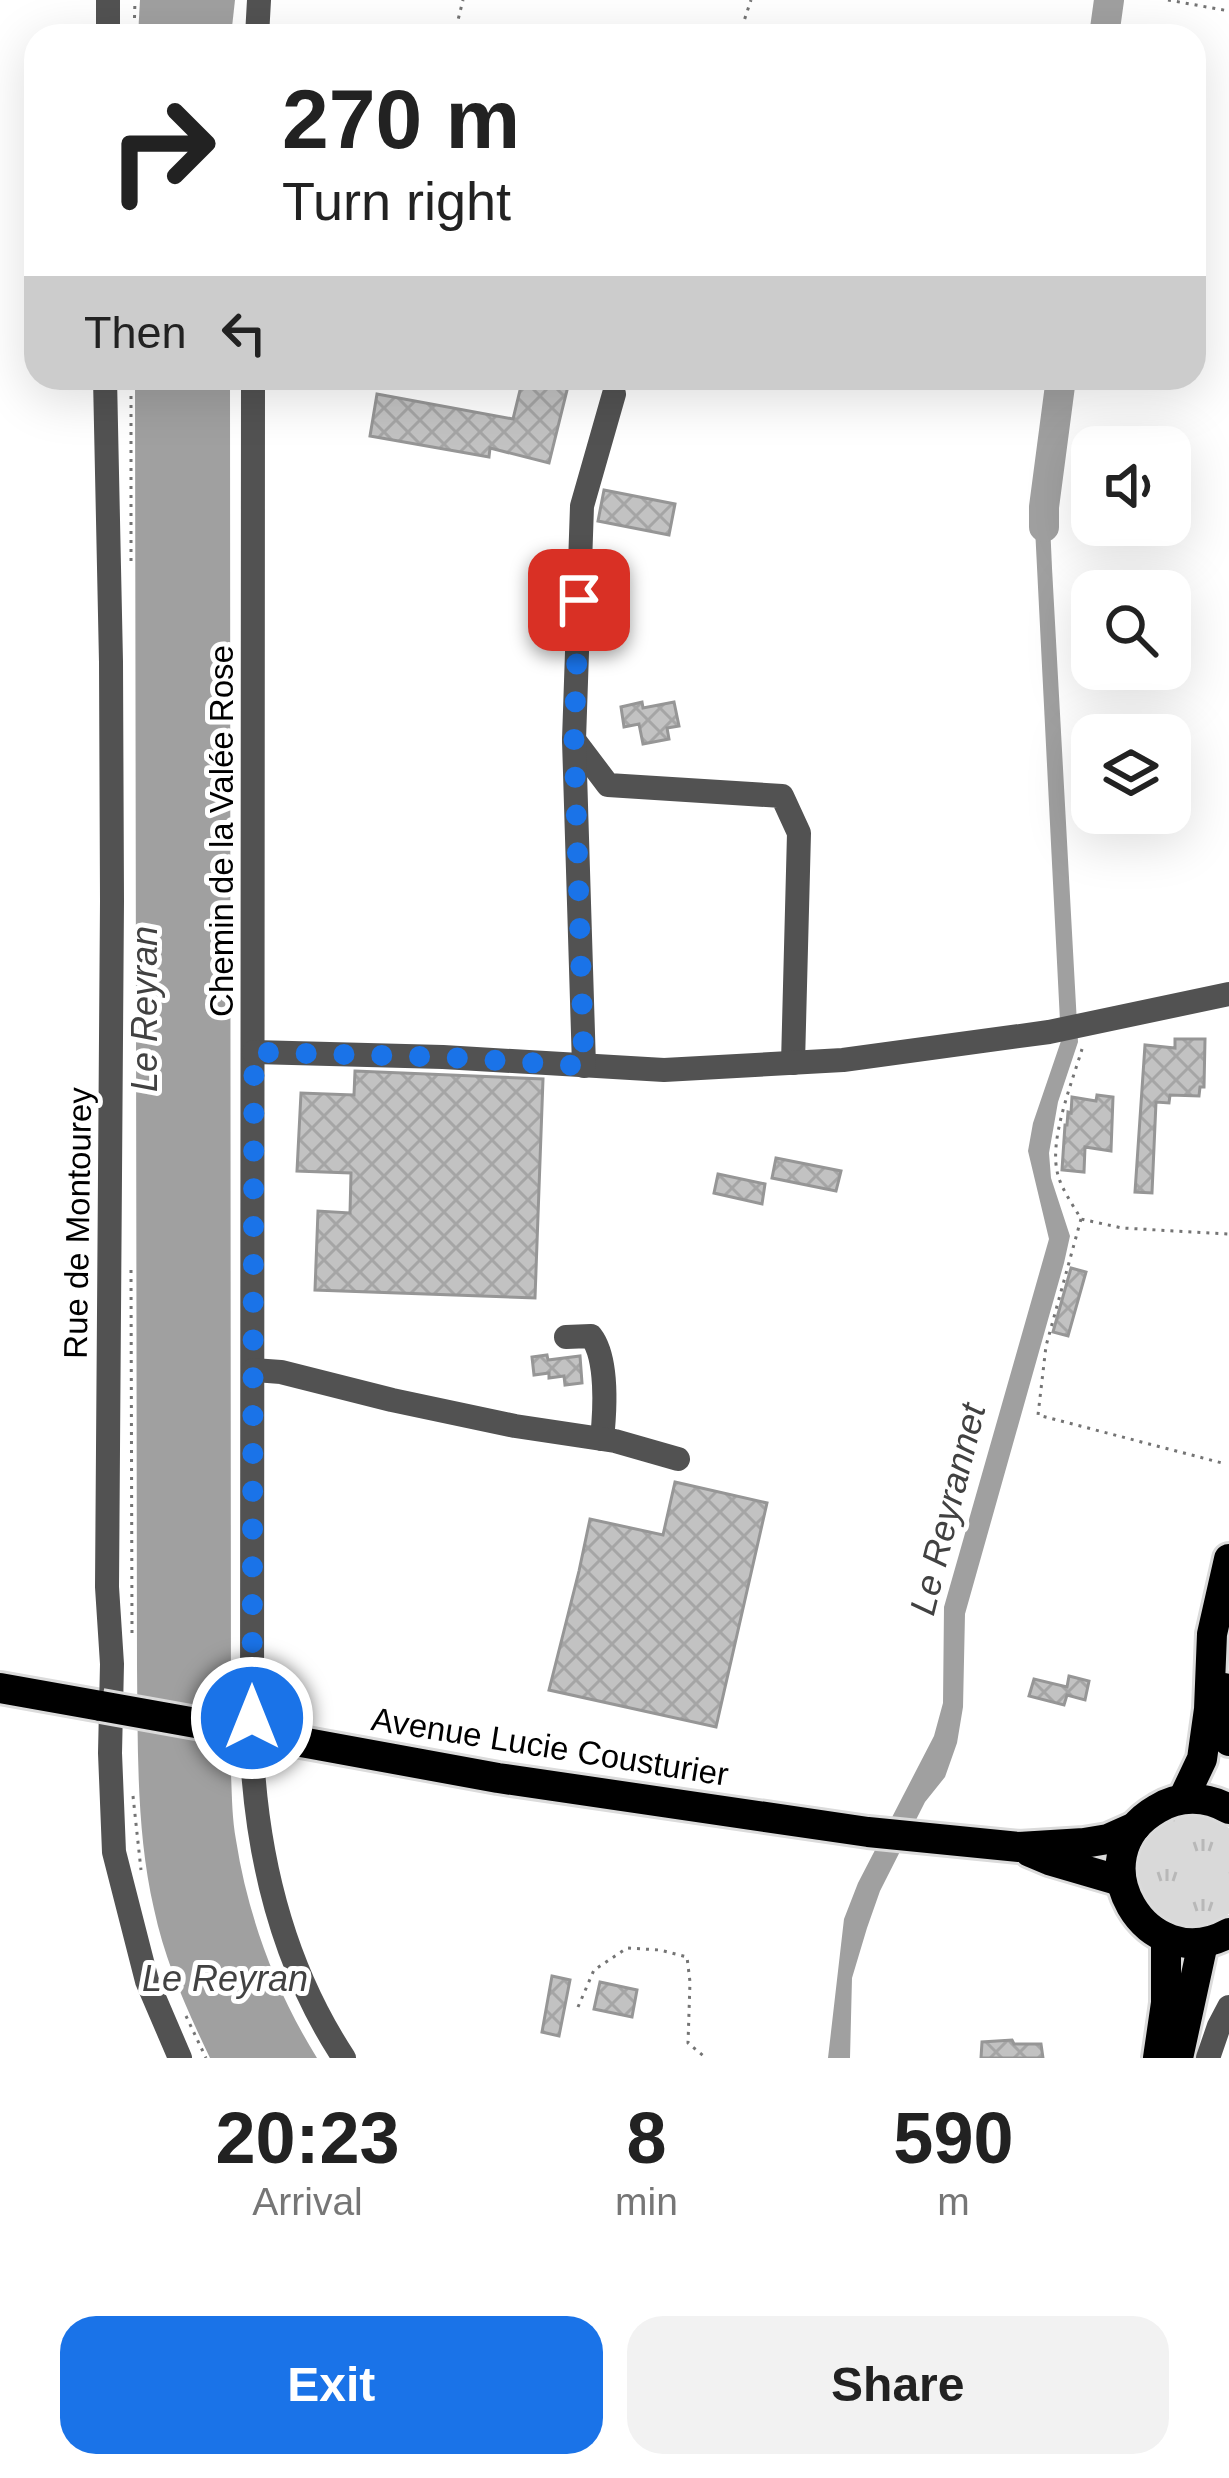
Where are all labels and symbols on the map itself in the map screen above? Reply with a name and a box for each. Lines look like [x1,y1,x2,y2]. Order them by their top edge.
pin [528,549,630,651]
street label: Chemin de la Valée Rose [203,645,240,1017]
water label: Le Reyran [124,926,165,1092]
street label: Rue de Montourey [57,1086,98,1359]
water label: Le Reyrannet [901,1397,994,1619]
position arrow [189,1655,315,1781]
street label: Avenue Lucie Cousturier [369,1700,731,1793]
water label: Le Reyran [142,1958,308,1999]

